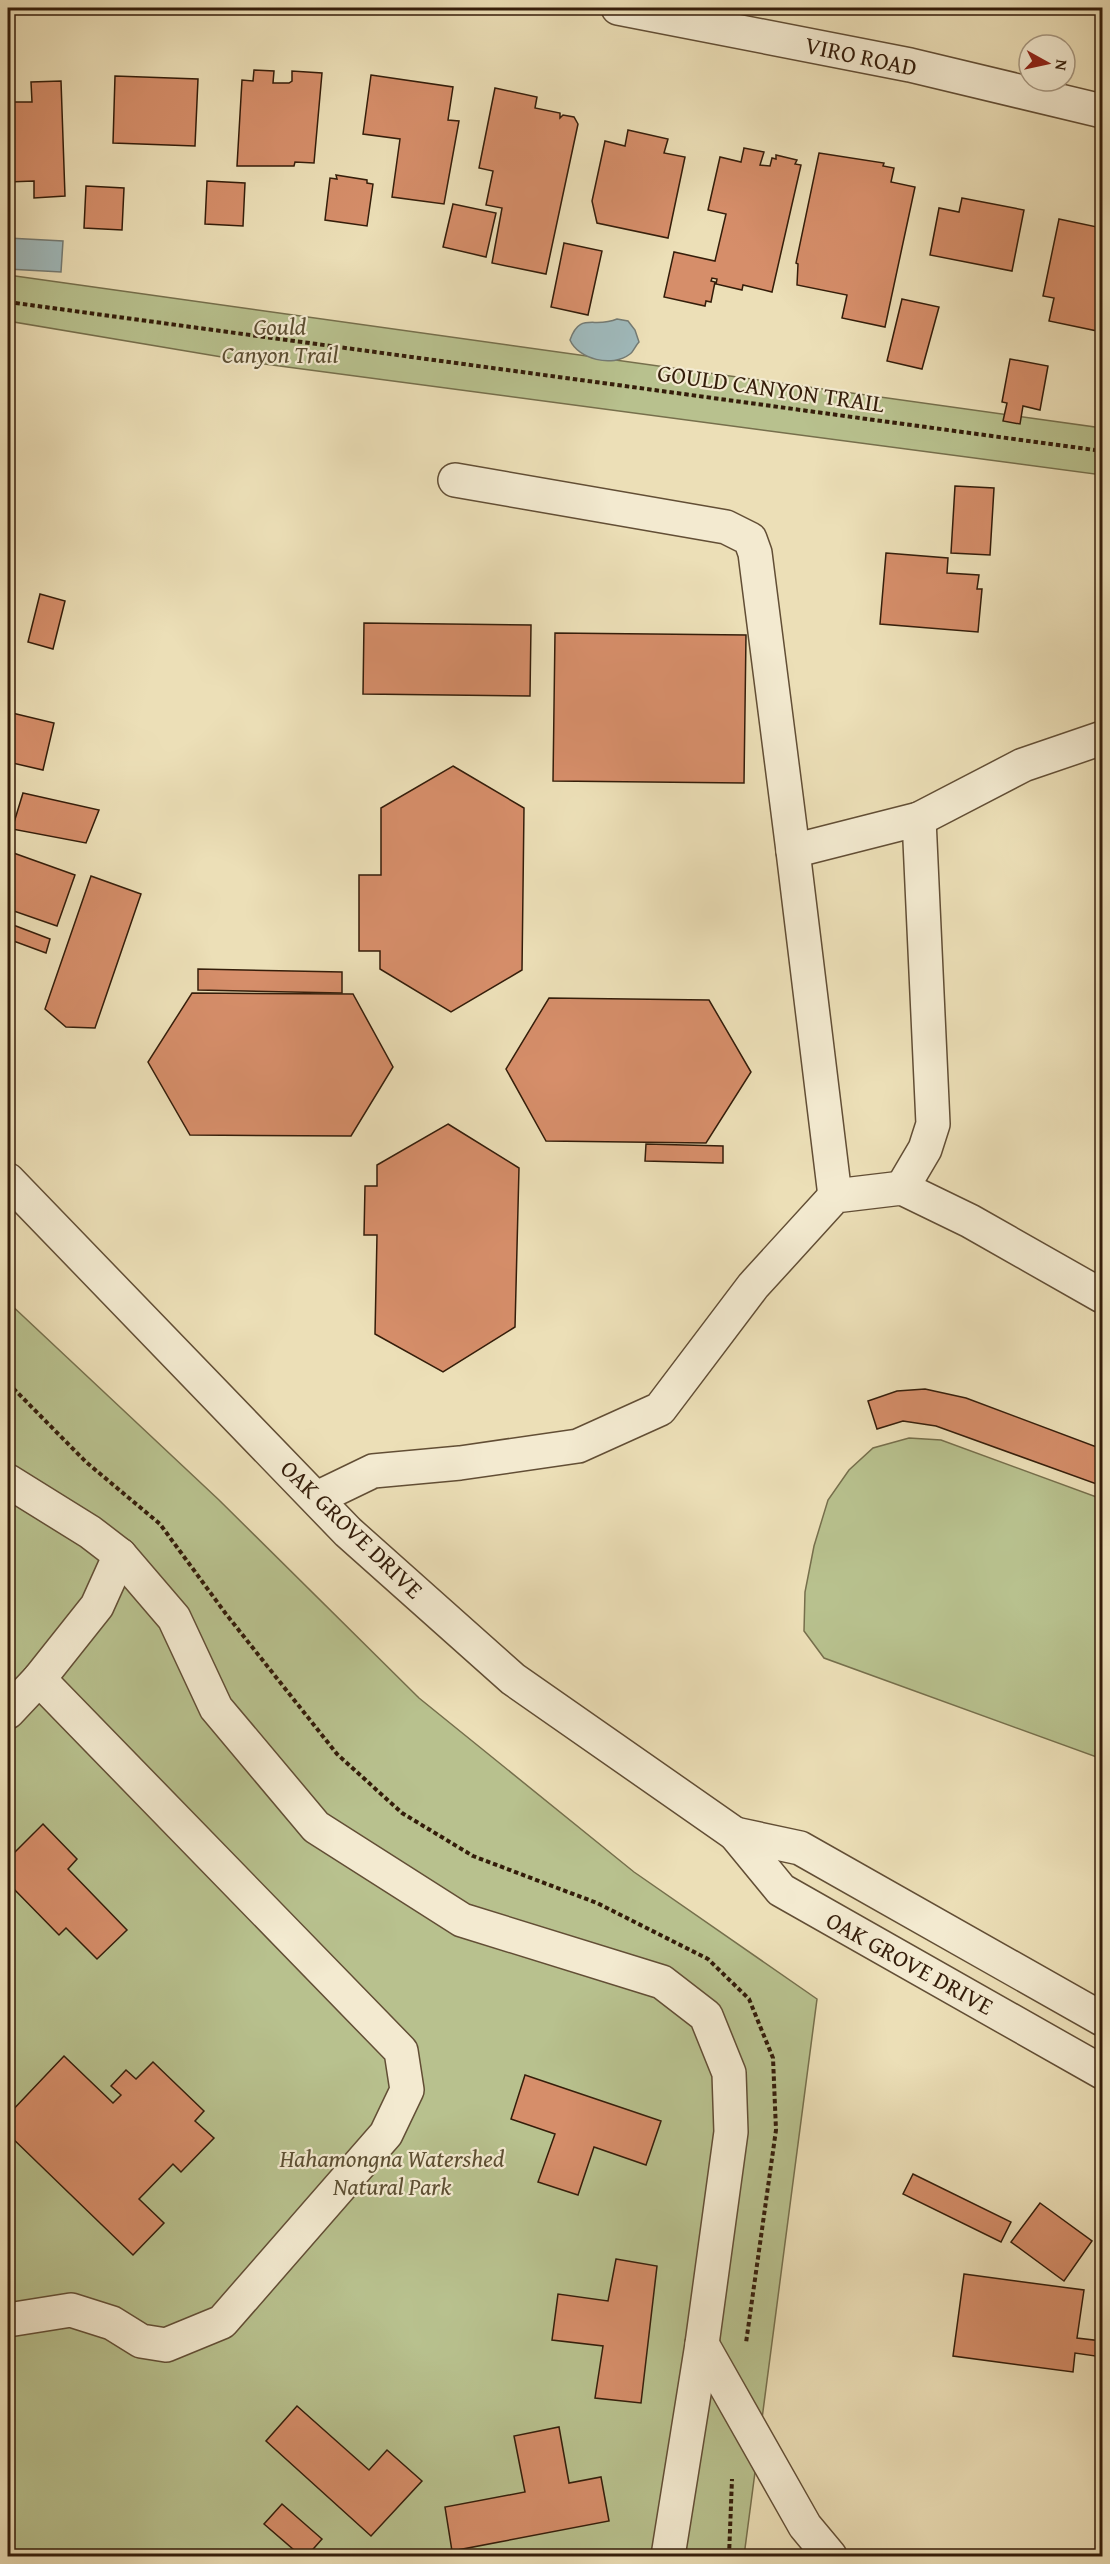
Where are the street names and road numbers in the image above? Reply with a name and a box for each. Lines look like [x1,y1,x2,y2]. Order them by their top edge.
street label: VIRO ROAD [802,27,920,85]
street label: GOULD CANYON TRAIL [655,355,887,421]
street label: OAK GROVE DRIVE [273,1452,431,1606]
street label: OAK GROVE DRIVE [820,1902,1000,2024]

